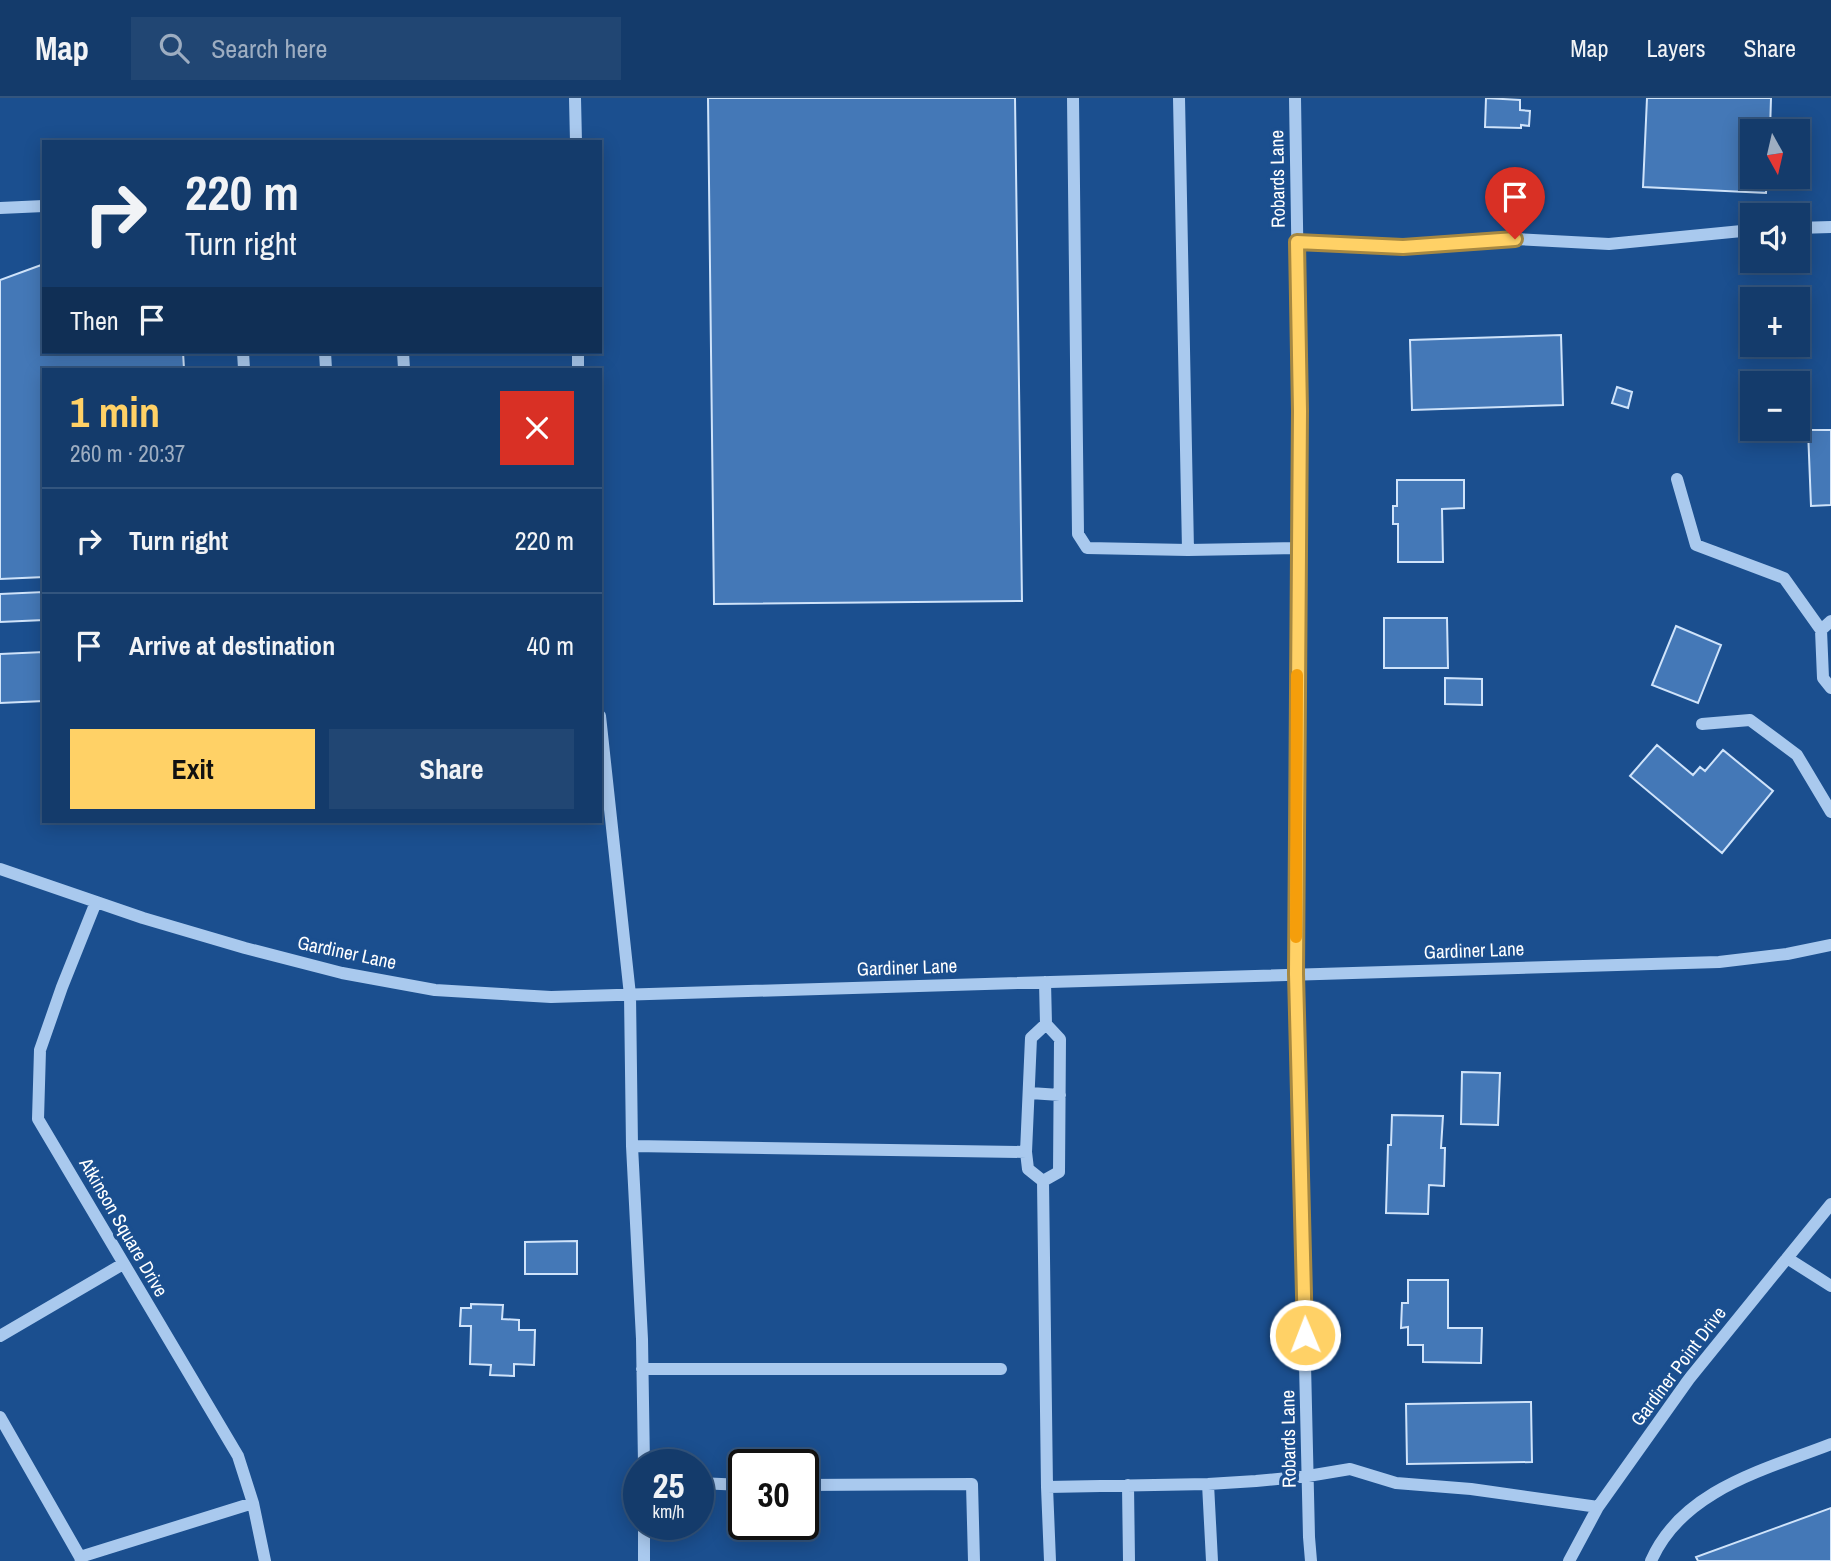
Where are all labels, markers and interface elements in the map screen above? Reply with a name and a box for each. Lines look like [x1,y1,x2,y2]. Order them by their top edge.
search box [131,17,621,80]
text: Map [35,26,89,70]
icon: search [155,29,193,67]
text: Search here [211,31,327,66]
text: Map [1570,32,1608,64]
text: Layers [1646,32,1705,64]
text: Share [1743,32,1796,64]
north arrow [1740,119,1810,189]
map controls [1740,119,1810,441]
street label: Robards Lane [1263,130,1291,228]
text: 220 m [185,159,299,225]
pin [1485,167,1545,239]
icon: right [70,168,161,259]
icon: arrive [1496,178,1534,216]
button: sound [1740,203,1810,273]
text: Turn right [185,222,297,265]
button: + [1740,287,1810,357]
icon: arrive [133,301,171,339]
text: Then [70,303,119,338]
button: − [1740,371,1810,441]
text: 1 min [70,384,160,440]
button: close [500,391,574,465]
text: 260 m · 20:37 [70,438,185,469]
icon: right [70,522,108,560]
text: Turn right [129,523,228,558]
text: 220 m [515,523,574,558]
icon: arrive [70,627,108,665]
text: Arrive at destination [129,628,335,663]
text: 40 m [527,628,574,663]
button: Exit [70,729,315,809]
button: Share [329,729,574,809]
street label: Gardiner Lane [295,929,399,975]
street label: Gardiner Lane [1423,935,1525,965]
street label: Gardiner Lane [856,952,958,982]
street label: Atkinson Square Drive [73,1152,174,1301]
position arrow [1268,1298,1342,1372]
street label: Gardiner Point Drive [1624,1301,1732,1431]
street label: Robards Lane [1274,1390,1302,1488]
speed limit sign: 30 [728,1449,819,1540]
text: 25 [653,1462,684,1509]
text: km/h [653,1499,685,1524]

